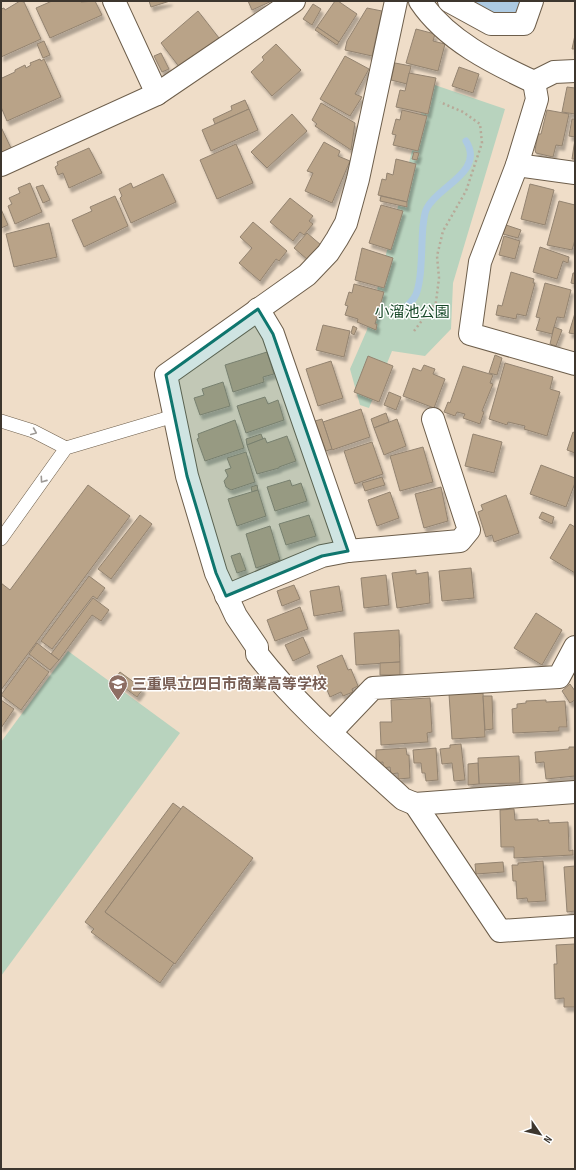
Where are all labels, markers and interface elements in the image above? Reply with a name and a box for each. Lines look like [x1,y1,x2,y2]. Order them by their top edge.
park label: 小溜池公園 [374,303,450,322]
one-way arrow [31,428,38,436]
one-way arrow [40,476,48,483]
school or university icon: 三重県立四日市商業高等学校 [107,673,129,701]
place label: 三重県立四日市商業高等学校 [132,675,327,694]
north arrow [520,1114,560,1154]
text: N [541,1133,555,1145]

